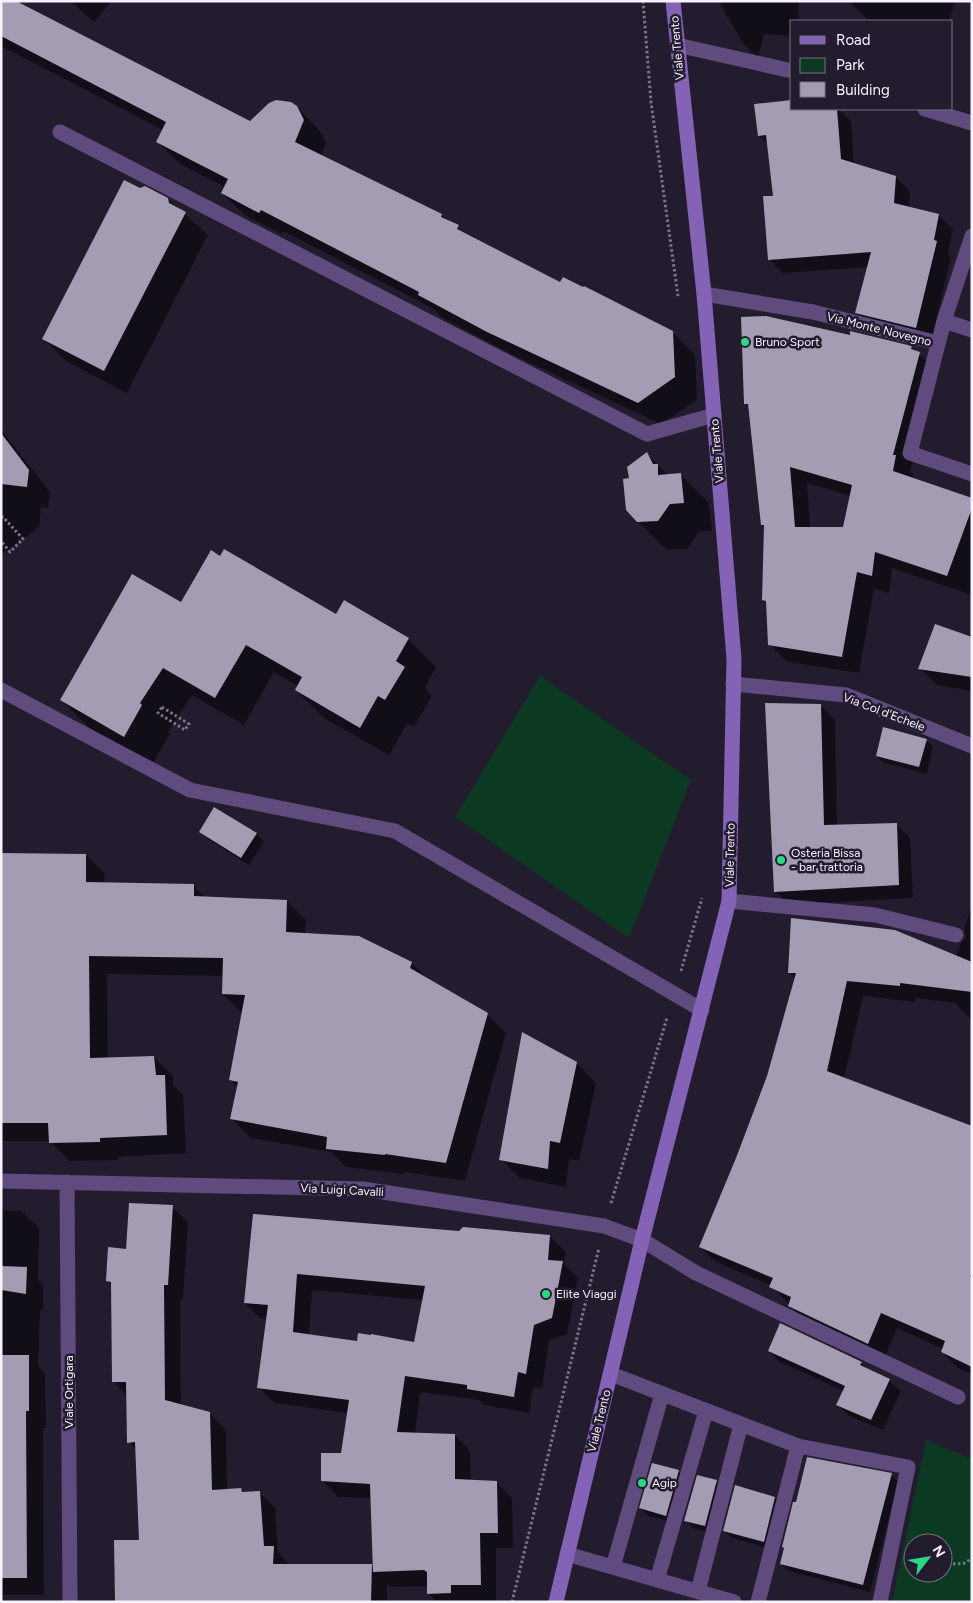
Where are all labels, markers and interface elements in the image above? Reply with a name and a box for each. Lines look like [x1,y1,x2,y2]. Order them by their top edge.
street label: Viale Trento [667,15,687,81]
legend [790,20,953,110]
text: Road [836,31,871,49]
text: Park [836,56,865,74]
text: Building [836,81,890,99]
street label: Via Monte Novegno [825,309,933,349]
place label: Bruno Sport [755,335,820,349]
marker: Bruno Sport [739,336,751,348]
street label: Viale Trento [707,418,727,484]
street label: Via Col d'Echele [841,690,927,734]
street label: Viale Trento [722,823,738,887]
place label: Osteria Bissa - bar trattoria [791,846,863,874]
marker: Osteria Bissa - bar trattoria [775,854,787,866]
street label: Via Luigi Cavalli [300,1181,384,1199]
place label: Elite Viaggi [556,1287,617,1301]
marker: Elite Viaggi [540,1288,552,1300]
street label: Viale Ortigara [62,1355,76,1429]
street label: Viale Trento [584,1388,614,1454]
place label: Agip [652,1476,677,1490]
marker: Agip [636,1477,648,1489]
north arrow [903,1533,953,1583]
text: N [929,1543,949,1561]

